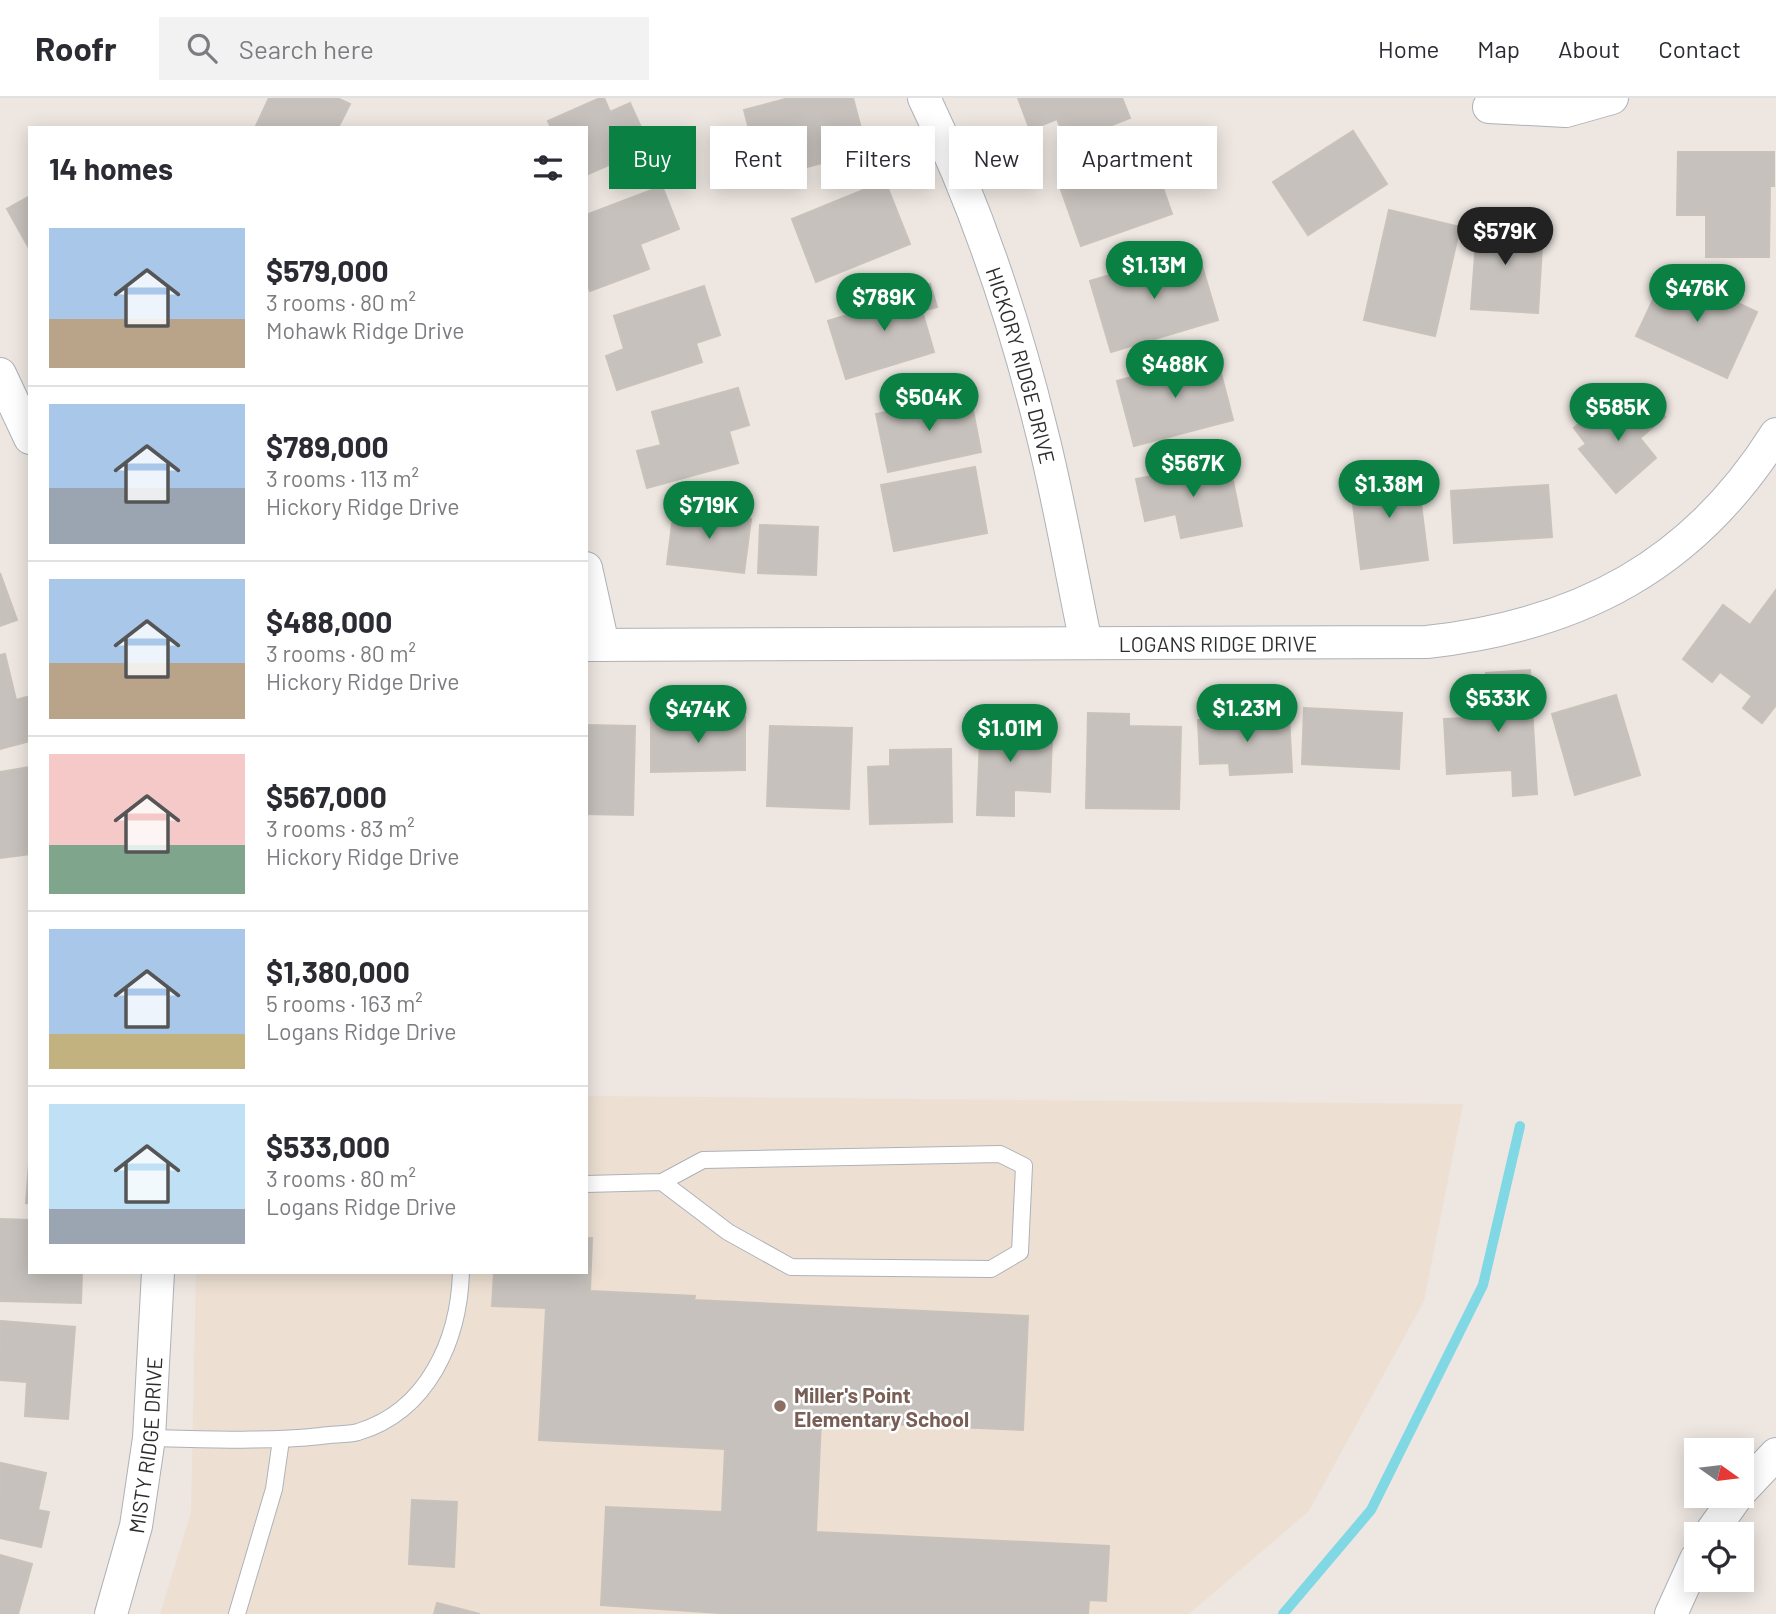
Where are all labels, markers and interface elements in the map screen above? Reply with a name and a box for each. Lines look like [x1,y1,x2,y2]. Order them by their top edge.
search box [159,17,649,80]
text: Roofr [35,28,117,68]
icon: search [183,29,221,67]
text: Search here [239,33,374,64]
text: Home [1378,34,1439,63]
text: Map [1477,34,1520,63]
text: About [1558,34,1620,63]
text: Contact [1658,34,1741,63]
chip: Buy [609,126,696,189]
chip: Rent [710,126,807,189]
chip: Filters [821,126,935,189]
chip: New [949,126,1043,189]
chip: Apartment [1057,126,1217,189]
icon: filters [529,149,567,187]
text: 14 homes [49,150,173,186]
pin: $579K [1456,208,1554,267]
text: $579K [1473,216,1537,244]
pin: $1.13M [1097,242,1211,301]
text: $1.13M [1122,250,1186,278]
text: $579,000 [266,252,389,288]
icon: home [105,256,189,340]
street label: HICKORY RIDGE DRIVE [982,263,1061,466]
pin: $476K [1648,264,1746,324]
text: $476K [1665,273,1729,301]
pin: $789K [835,274,933,333]
text: $789K [852,282,916,310]
text: 3 rooms · 80 m² [266,288,416,316]
text: Mohawk Ridge Drive [266,316,465,344]
pin: $488K [1126,341,1224,400]
text: $488K [1142,349,1208,377]
pin: $504K [880,374,978,433]
text: $504K [896,382,962,410]
pin: $585K [1569,384,1667,443]
text: $585K [1586,392,1650,420]
text: $789,000 [266,428,389,464]
icon: home [105,432,189,516]
pin: $567K [1144,440,1242,499]
text: $567K [1161,448,1225,476]
pin: $1.38M [1332,460,1446,520]
text: 3 rooms · 113 m² [266,464,419,492]
text: $1.38M [1355,469,1423,497]
pin: $719K [660,482,758,541]
text: $719K [679,490,739,518]
text: Hickory Ridge Drive [266,492,460,520]
text: $488,000 [266,603,392,639]
icon: home [105,607,189,691]
street label: LOGANS RIDGE DRIVE [1119,630,1317,656]
text: 3 rooms · 80 m² [266,639,416,667]
text: Hickory Ridge Drive [266,667,460,695]
pin: $533K [1449,674,1547,734]
text: $533K [1466,683,1530,711]
pin: $1.23M [1190,684,1304,744]
pin: $474K [649,686,747,745]
text: $1.23M [1213,693,1281,721]
text: $474K [665,694,731,722]
pin: $1.01M [953,704,1067,764]
text: $1.01M [978,713,1042,741]
text: $567,000 [266,778,387,814]
icon: home [105,782,189,866]
text: 3 rooms · 83 m² [266,814,415,842]
text: Hickory Ridge Drive [266,842,460,870]
text: $1,380,000 [266,953,410,989]
icon: home [105,957,189,1041]
text: 5 rooms · 163 m² [266,989,423,1017]
text: Logans Ridge Drive [266,1017,457,1045]
text: $533,000 [266,1128,390,1164]
icon: home [105,1132,189,1216]
text: 3 rooms · 80 m² [266,1164,416,1192]
text: Logans Ridge Drive [266,1192,457,1220]
street label: MISTY RIDGE DRIVE [123,1356,166,1535]
place label: Miller's Point Elementary School [794,1382,969,1431]
marker: Miller's Point Elementary School [772,1398,788,1414]
north arrow [1684,1438,1754,1508]
map controls [1684,1438,1754,1592]
button: locate [1684,1522,1754,1592]

